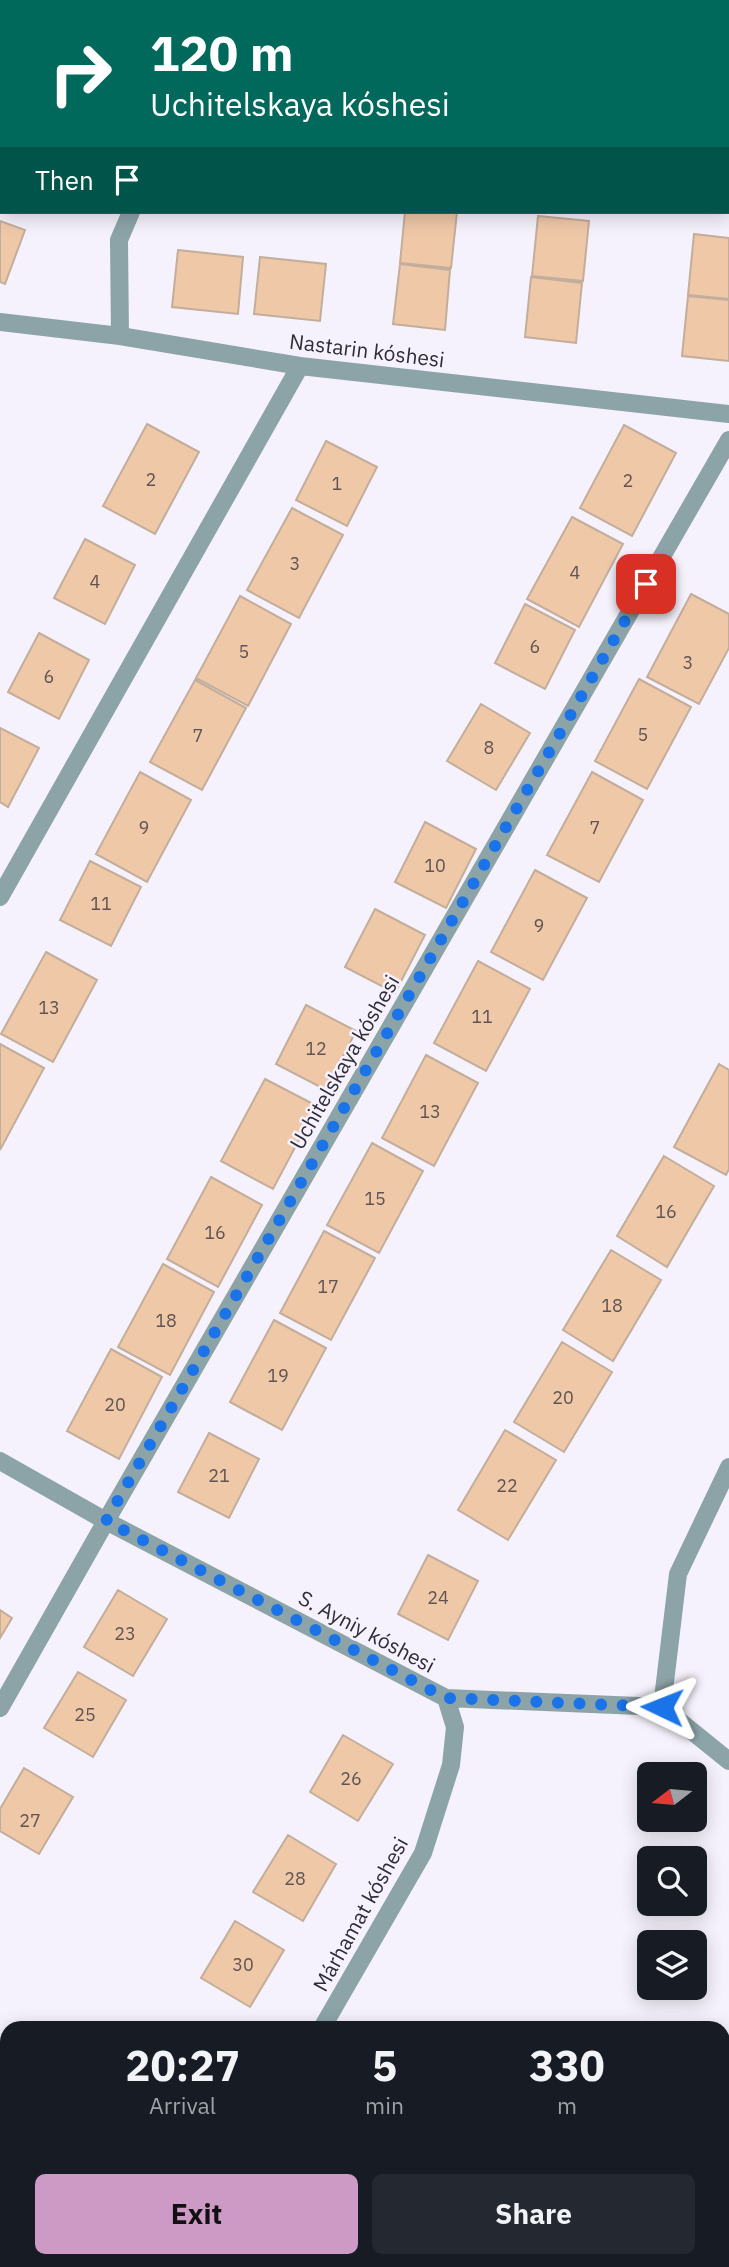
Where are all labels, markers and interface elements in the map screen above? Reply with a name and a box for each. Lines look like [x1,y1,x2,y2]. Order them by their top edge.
text: 120 m [150,21,294,84]
icon: right [35,28,126,119]
text: Uchitelskaya kóshesi [150,83,450,125]
icon: arrive [108,161,146,199]
text: Then [35,163,94,197]
street label: Nastarin kóshesi [288,327,446,373]
house number: 2 [146,468,156,491]
house number: 2 [623,469,633,492]
house number: 1 [332,472,342,495]
house number: 3 [290,552,300,575]
pin [616,554,676,614]
house number: 4 [570,561,581,584]
icon: arrive [627,565,665,603]
house number: 4 [90,570,101,593]
house number: 6 [530,635,540,658]
house number: 5 [239,640,249,663]
house number: 3 [683,651,693,674]
house number: 6 [44,665,54,688]
house number: 5 [638,723,648,746]
house number: 7 [193,724,203,747]
house number: 8 [484,736,494,759]
house number: 9 [139,816,149,839]
house number: 7 [590,816,600,839]
house number: 10 [424,854,446,877]
house number: 11 [90,892,112,915]
house number: 9 [534,914,544,937]
street label: Uchitelskaya kóshesi [283,970,405,1154]
house number: 13 [38,996,60,1019]
house number: 11 [471,1005,493,1028]
house number: 12 [305,1037,327,1060]
house number: 13 [419,1100,441,1123]
house number: 15 [364,1187,386,1210]
house number: 16 [655,1200,677,1223]
house number: 16 [204,1221,226,1244]
house number: 17 [317,1275,339,1298]
house number: 18 [601,1294,623,1317]
house number: 18 [155,1309,177,1332]
house number: 19 [267,1364,289,1387]
house number: 20 [552,1386,574,1409]
house number: 20 [104,1393,126,1416]
house number: 21 [208,1464,230,1487]
house number: 22 [496,1474,518,1497]
street label: S. Ayniy kóshesi [294,1583,440,1679]
house number: 24 [427,1586,449,1609]
house number: 23 [114,1622,136,1645]
position arrow [625,1670,699,1744]
house number: 25 [74,1703,96,1726]
north arrow [637,1762,707,1832]
map controls [637,1762,707,2000]
house number: 26 [340,1767,362,1790]
house number: 27 [19,1809,41,1832]
street label: Márhamat kóshesi [306,1832,414,1996]
button: search [637,1846,707,1916]
house number: 28 [284,1867,306,1890]
button: layers [637,1930,707,2000]
house number: 30 [232,1953,254,1976]
text: 20:27 [125,2038,240,2093]
text: 5 [372,2038,397,2093]
text: 330 [529,2038,605,2093]
text: Arrival [149,2090,216,2120]
text: min [365,2090,404,2120]
text: m [557,2090,577,2120]
button: Exit [35,2174,358,2254]
button: Share [372,2174,695,2254]

